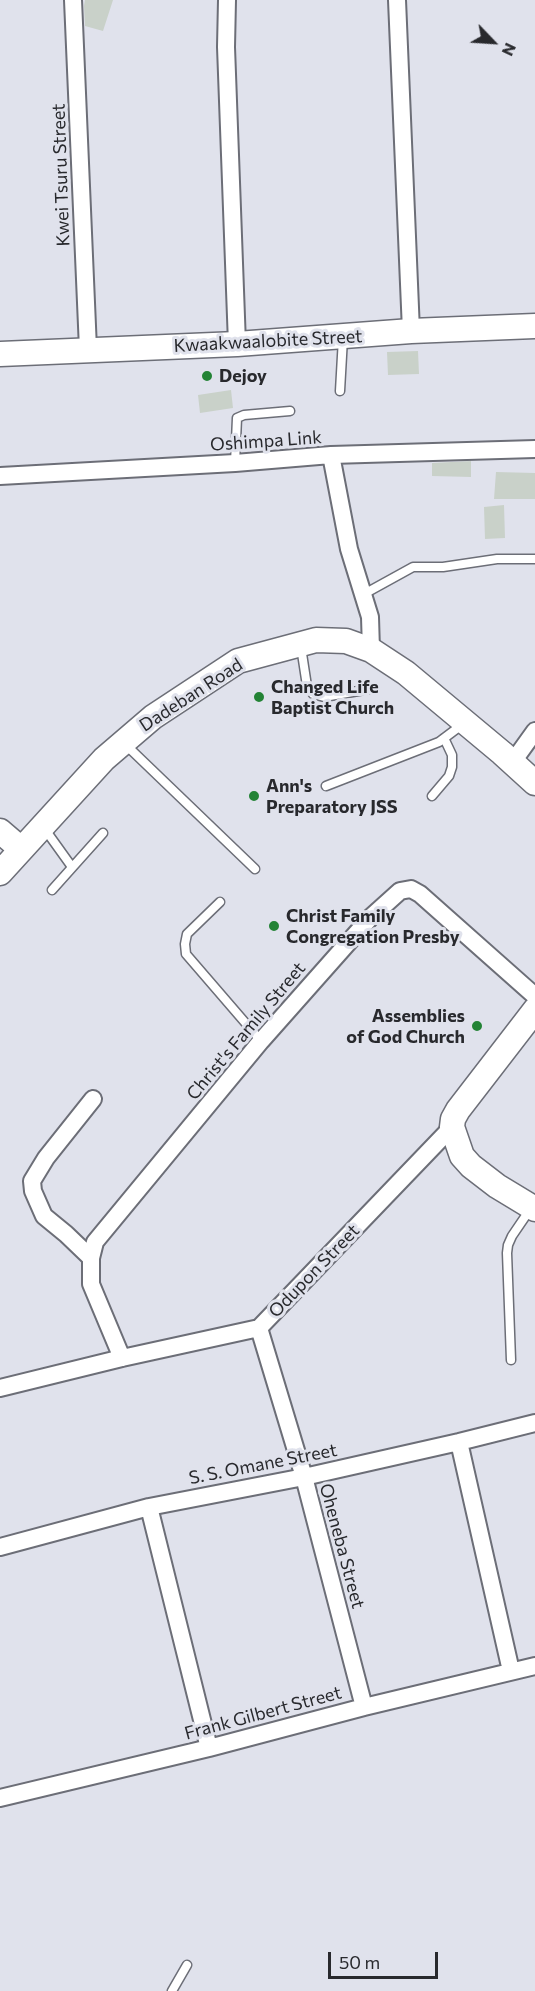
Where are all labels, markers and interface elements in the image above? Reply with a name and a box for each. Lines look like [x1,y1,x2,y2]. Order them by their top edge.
north arrow [463,12,523,72]
text: N [499,40,521,59]
street label: Kwei Tsuru Street [48,103,74,247]
street label: Kwaakwaalobite Street [173,325,363,357]
place label: Dejoy [219,365,267,387]
marker: Dejoy [200,369,214,383]
street label: Oshimpa Link [209,426,323,456]
street label: Dadeban Road [135,654,247,736]
place label: Changed Life Baptist Church [271,676,394,718]
marker: Changed Life Baptist Church [252,690,266,704]
place label: Ann's Preparatory JSS [266,775,398,818]
marker: Ann's Preparatory JSS [247,789,261,803]
place label: Christ Family Congregation Presby [286,905,460,948]
marker: Christ Family Congregation Presby [267,919,281,933]
street label: Christ's Family Street [182,958,310,1104]
place label: Assemblies of God Church [346,1005,465,1048]
marker: Assemblies of God Church [470,1019,484,1033]
street label: Odupon Street [264,1220,364,1322]
street label: S. S. Omane Street [187,1439,339,1489]
street label: Oheneba Street [315,1481,369,1611]
street label: Frank Gilbert Street [182,1682,344,1744]
scale bar [331,1940,440,1978]
text: 50 m [339,1951,380,1973]

